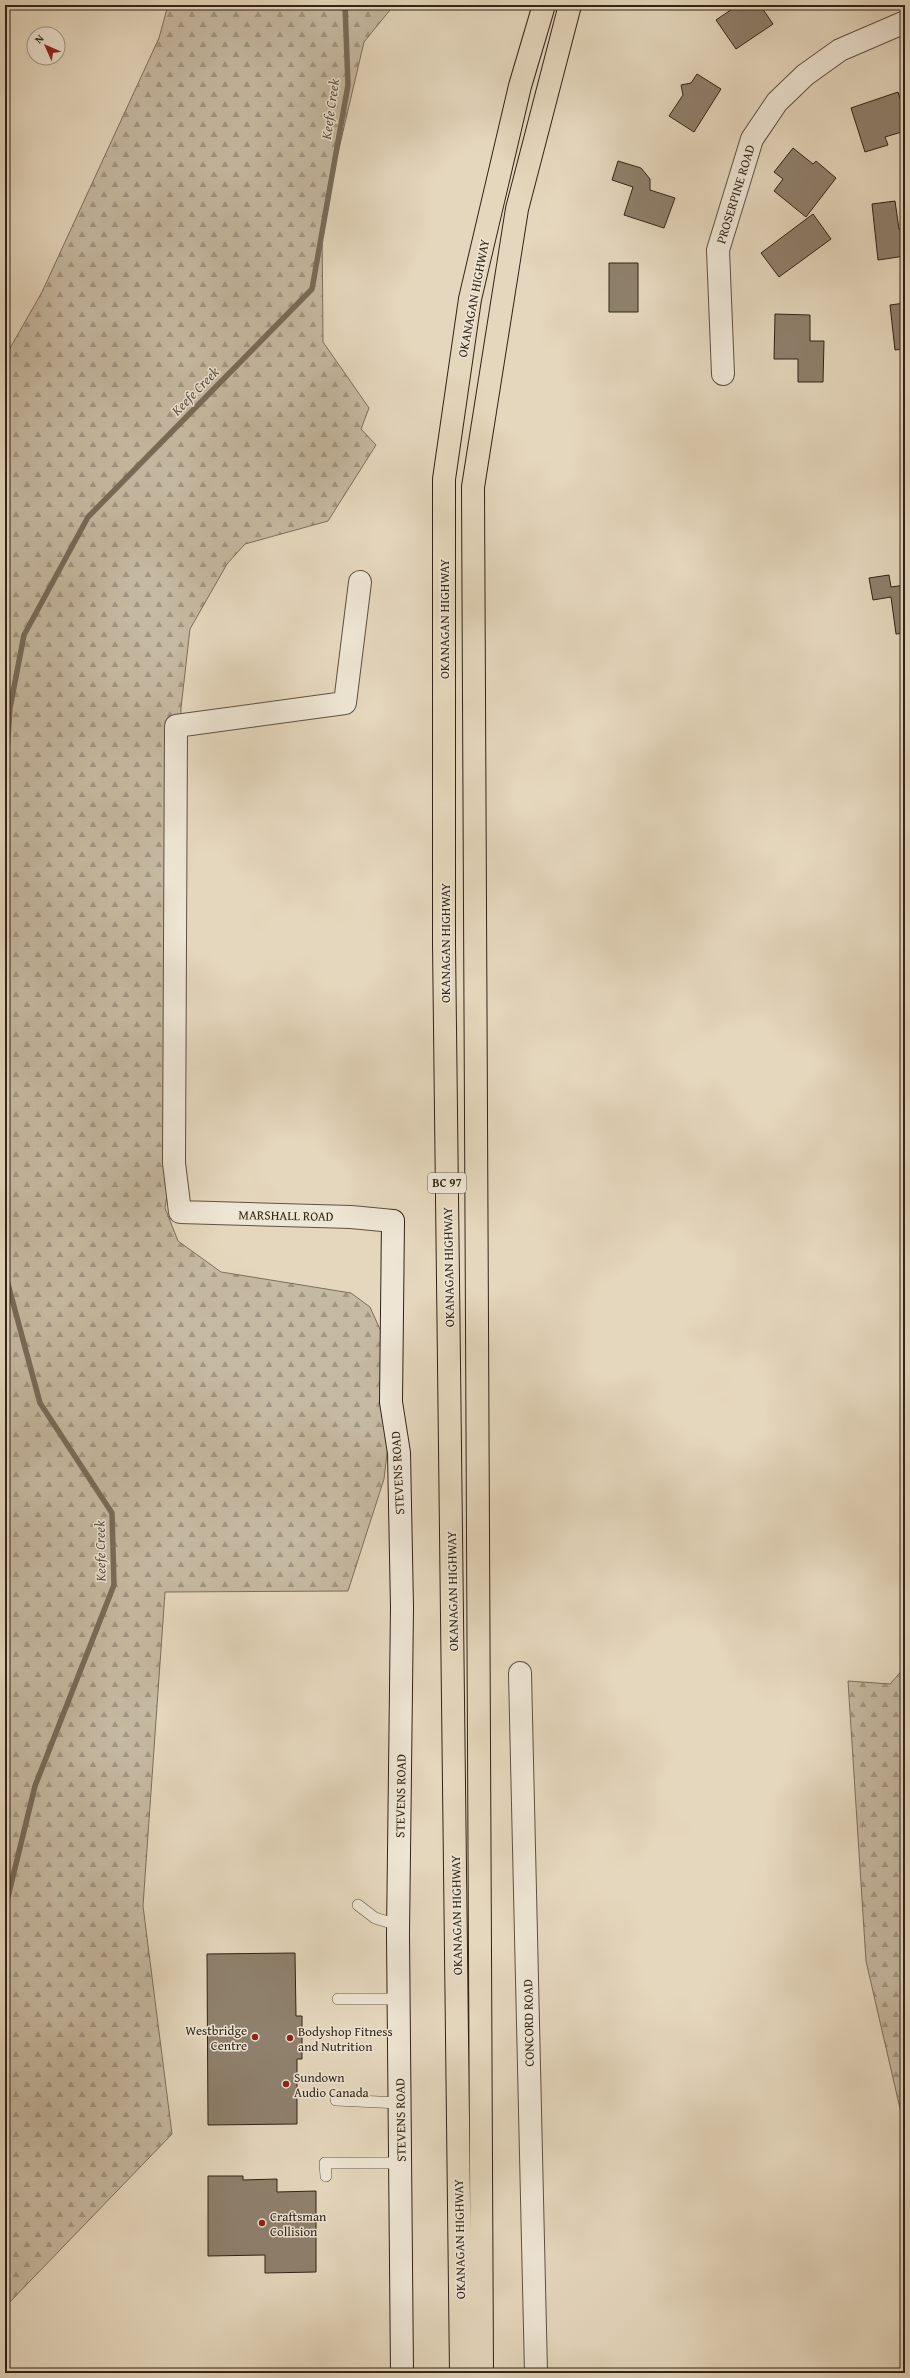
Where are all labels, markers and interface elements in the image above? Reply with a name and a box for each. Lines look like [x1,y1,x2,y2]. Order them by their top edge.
north arrow [26,26,66,66]
text: N [31,30,48,47]
water label: Keefe Creek [316,77,344,142]
street label: PROSERPINE ROAD [711,142,760,246]
street label: OKANAGAN HIGHWAY [453,237,494,359]
water label: Keefe Creek [166,362,224,421]
street label: OKANAGAN HIGHWAY [435,559,454,679]
street label: OKANAGAN HIGHWAY [436,883,455,1003]
road number: BC 97 [428,1173,466,1193]
street label: MARSHALL ROAD [238,1205,334,1226]
street label: OKANAGAN HIGHWAY [438,1207,459,1327]
street label: STEVENS ROAD [386,1431,409,1515]
water label: Keefe Creek [89,1520,111,1583]
street label: OKANAGAN HIGHWAY [442,1531,463,1651]
street label: STEVENS ROAD [390,1754,411,1838]
street label: OKANAGAN HIGHWAY [446,1855,467,1975]
street label: CONCORD ROAD [518,1979,539,2067]
place label: Westbridge Centre [185,2021,247,2055]
place label: Bodyshop Fitness and Nutrition [298,2022,393,2056]
marker: Westbridge Centre [250,2032,260,2042]
marker: Bodyshop Fitness and Nutrition [285,2033,295,2043]
place label: Sundown Audio Canada [294,2068,370,2102]
street label: STEVENS ROAD [390,2078,411,2162]
marker: Sundown Audio Canada [281,2079,291,2089]
street label: OKANAGAN HIGHWAY [449,2179,470,2299]
place label: Craftsman Collision [270,2207,327,2241]
marker: Craftsman Collision [257,2218,267,2228]

